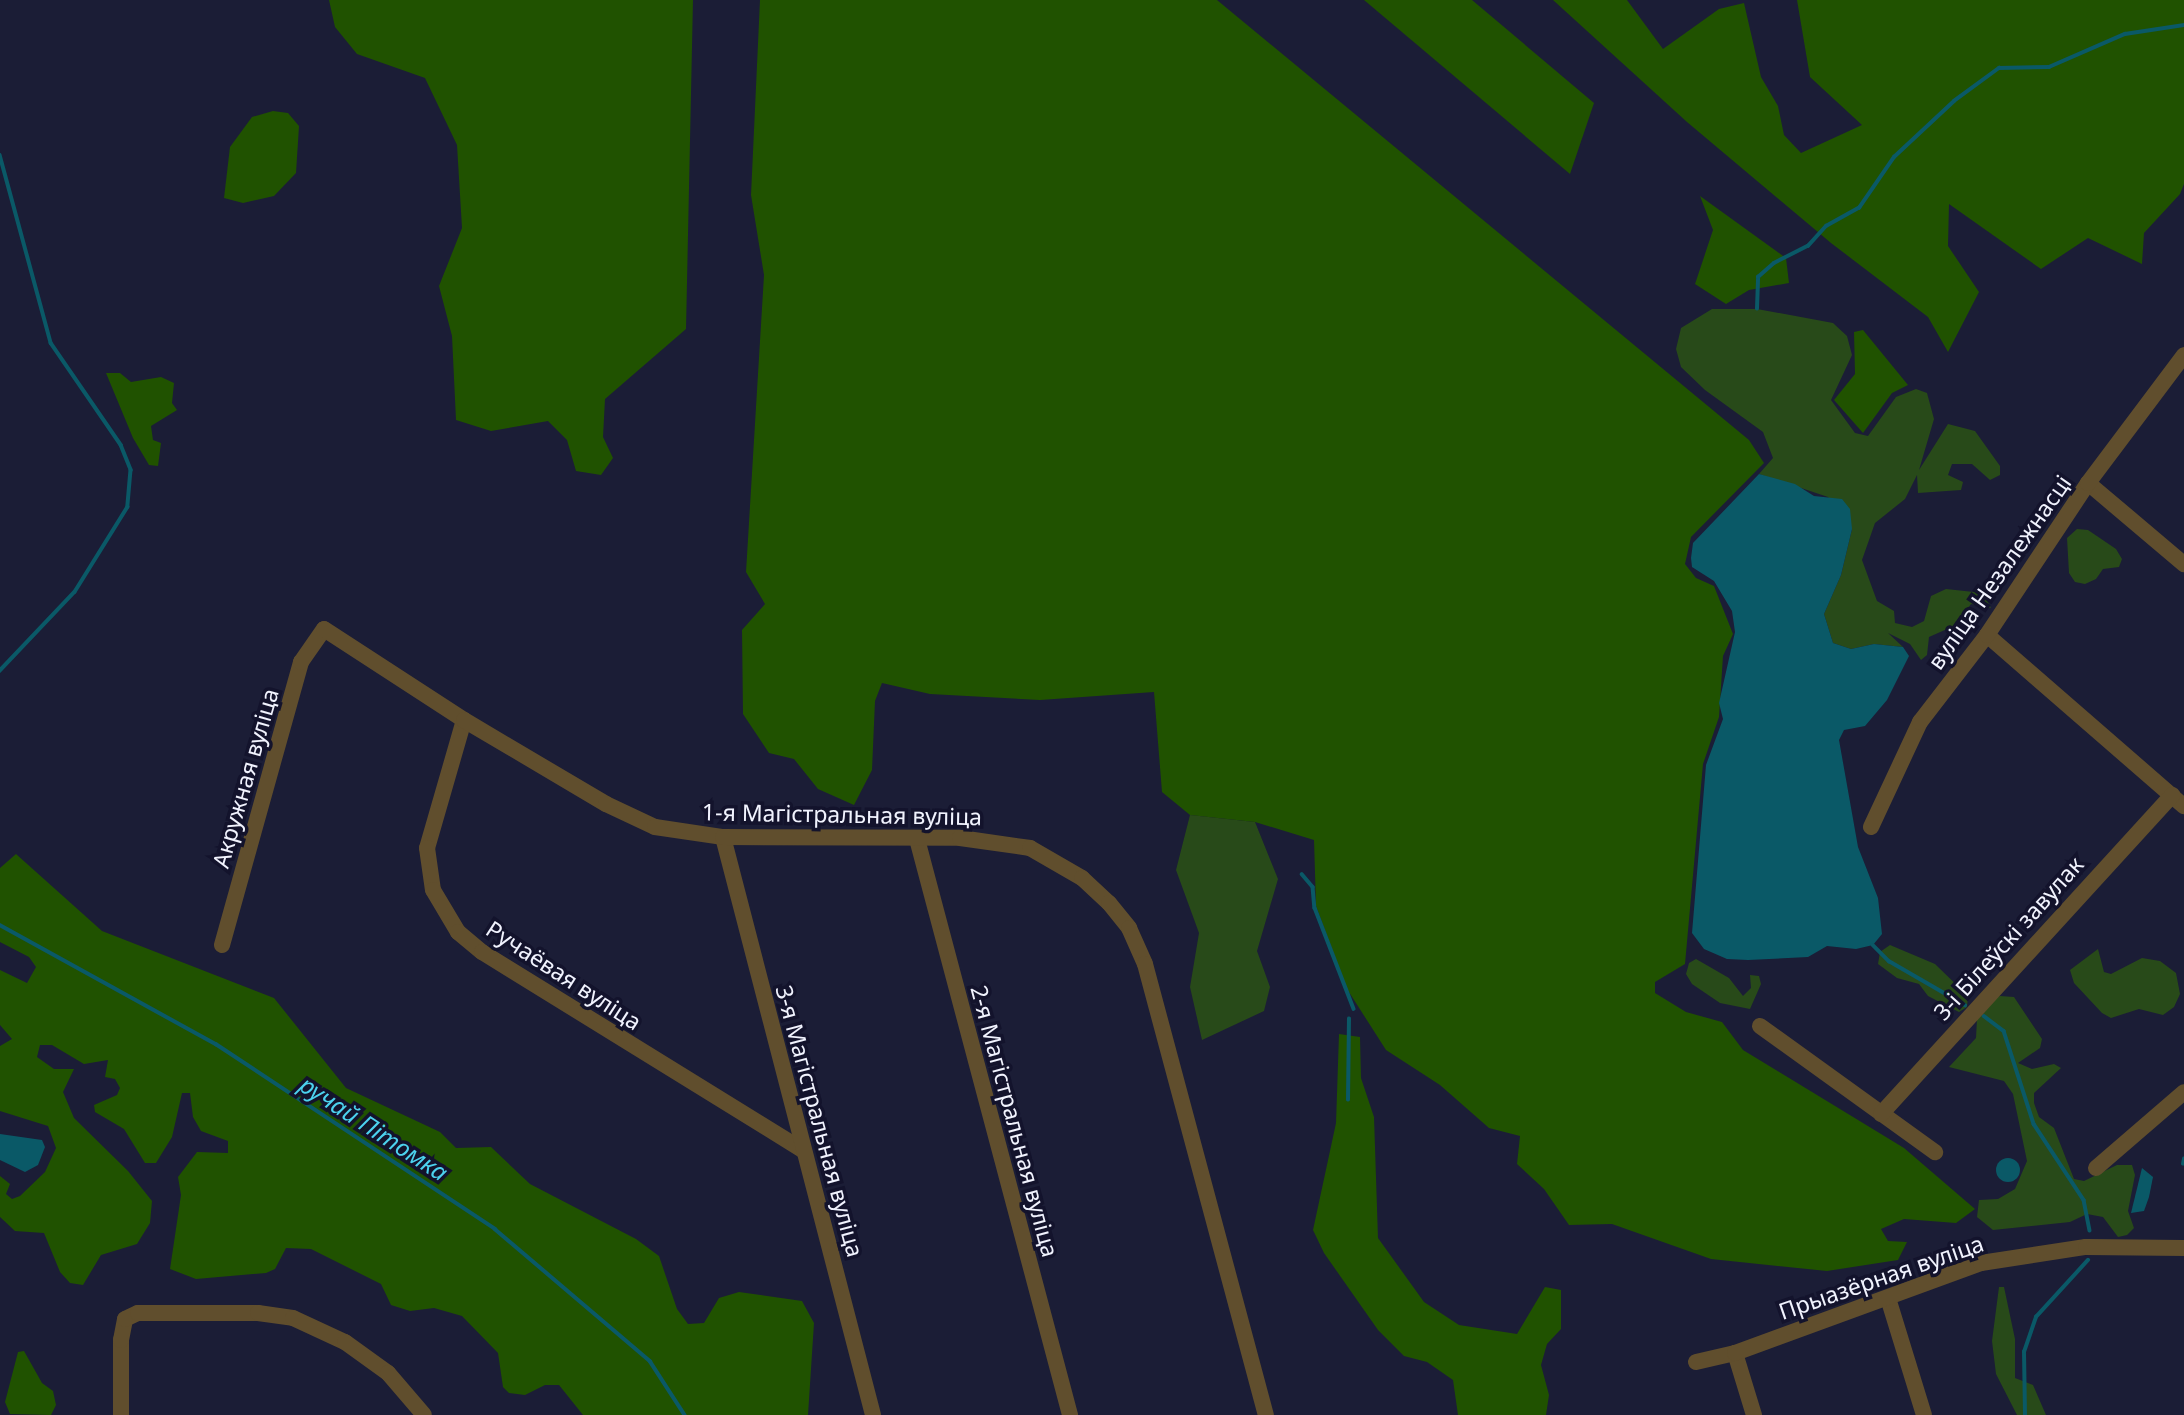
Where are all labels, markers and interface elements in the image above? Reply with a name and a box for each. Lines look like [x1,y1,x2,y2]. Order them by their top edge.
street label: вуліца Незалежнасці [1922,470,2076,674]
street label: Акружная вуліца [206,685,284,871]
street label: 1-я Магістральная вуліца [702,798,982,830]
street label: 3-і Білеўскі завулак [1927,851,2089,1025]
street label: Ручаёвая вуліца [481,915,647,1035]
street label: 3-я Магістральная вуліца [770,982,870,1260]
street label: 2-я Магістральная вуліца [965,982,1065,1260]
water label: ручай Пітомка [295,1069,453,1187]
street label: Прыазёрная вуліца [1775,1229,1987,1325]

